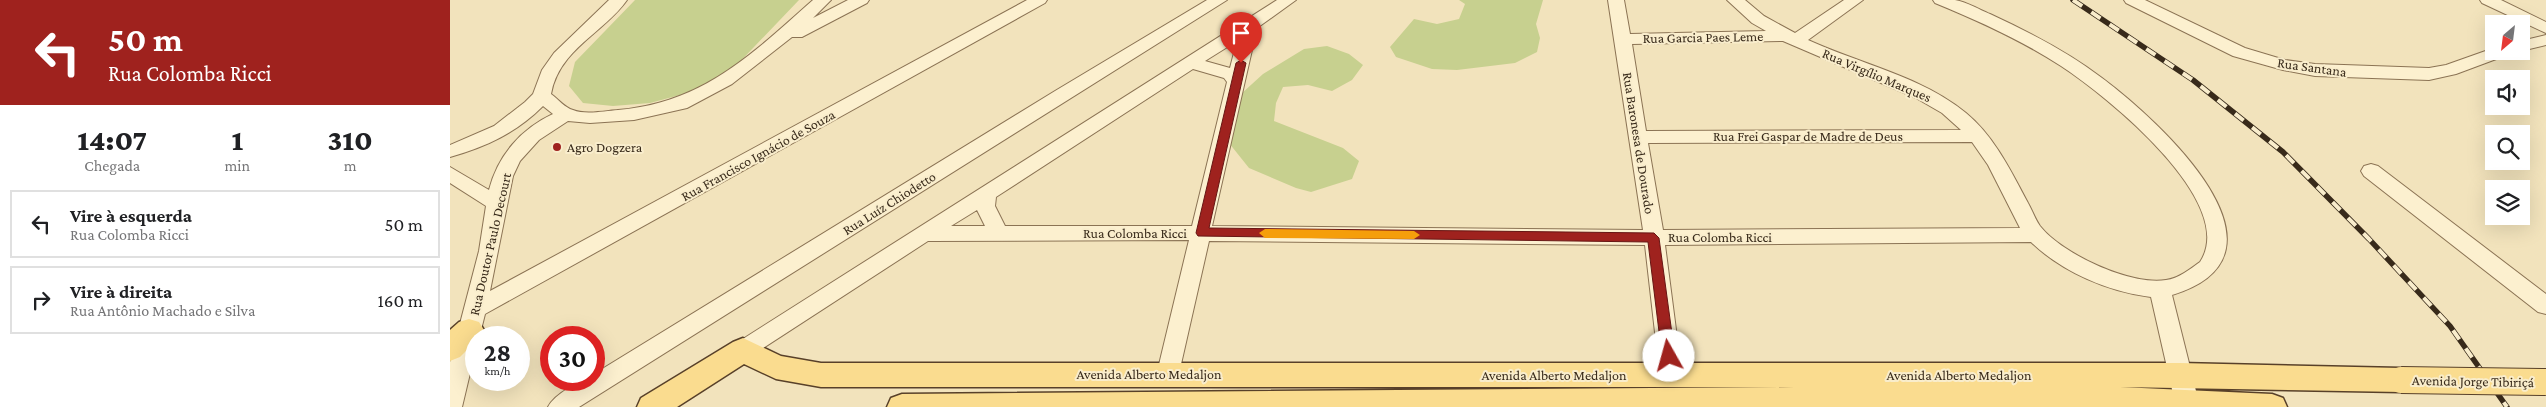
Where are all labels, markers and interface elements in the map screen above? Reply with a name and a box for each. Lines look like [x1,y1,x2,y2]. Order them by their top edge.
pin [1220,12,1262,63]
north arrow [2485,15,2530,60]
map controls [2485,15,2530,225]
icon: arrive [1227,19,1255,47]
icon: left [25,20,90,85]
text: 50 m [108,20,183,59]
street label: Rua Garcia Paes Leme [1642,28,1764,46]
street label: Rua Virgílio Marques [1820,45,1934,105]
street label: Rua Santana [2276,54,2348,80]
text: Rua Colomba Ricci [108,61,272,86]
button: sound [2485,70,2530,115]
street label: Rua Baronesa de Dourado [1620,71,1658,215]
street label: Rua Francisco Ignácio de Souza [678,106,838,204]
text: 14:07 [77,123,147,156]
text: 1 [231,123,243,156]
text: 310 [327,123,373,156]
button: search [2485,125,2530,170]
street label: Rua Frei Gaspar de Madre de Deus [1713,128,1903,144]
place label: Agro Dogzera [567,139,643,155]
marker: Agro Dogzera [551,141,563,153]
text: Chegada [84,157,140,174]
text: min [225,157,250,174]
text: m [344,157,356,174]
street label: Rua Luíz Chiodetto [840,168,939,238]
street label: Rua Doutor Paulo Decourt [466,171,514,317]
button: layers [2485,180,2530,225]
text: Vire à esquerda [70,205,192,226]
icon: left [27,210,55,238]
text: 50 m [384,214,423,235]
street label: Rua Colomba Ricci [1083,225,1187,241]
text: Rua Colomba Ricci [70,226,189,243]
street label: Rua Colomba Ricci [1668,229,1772,245]
text: Vire à direita [70,281,172,302]
icon: right [27,286,55,314]
text: 160 m [377,290,423,311]
text: Rua Antônio Machado e Silva [70,302,255,319]
speed limit sign: 30 [540,326,605,391]
position arrow [1642,329,1694,381]
text: 28 [484,339,511,366]
text: km/h [485,364,510,378]
street label: Avenida Alberto Medaljon [1076,366,1222,383]
street label: Avenida Alberto Medaljon [1481,367,1627,384]
street label: Avenida Alberto Medaljon [1886,367,2032,384]
street label: Avenida Jorge Tibiriçá [2412,372,2535,390]

